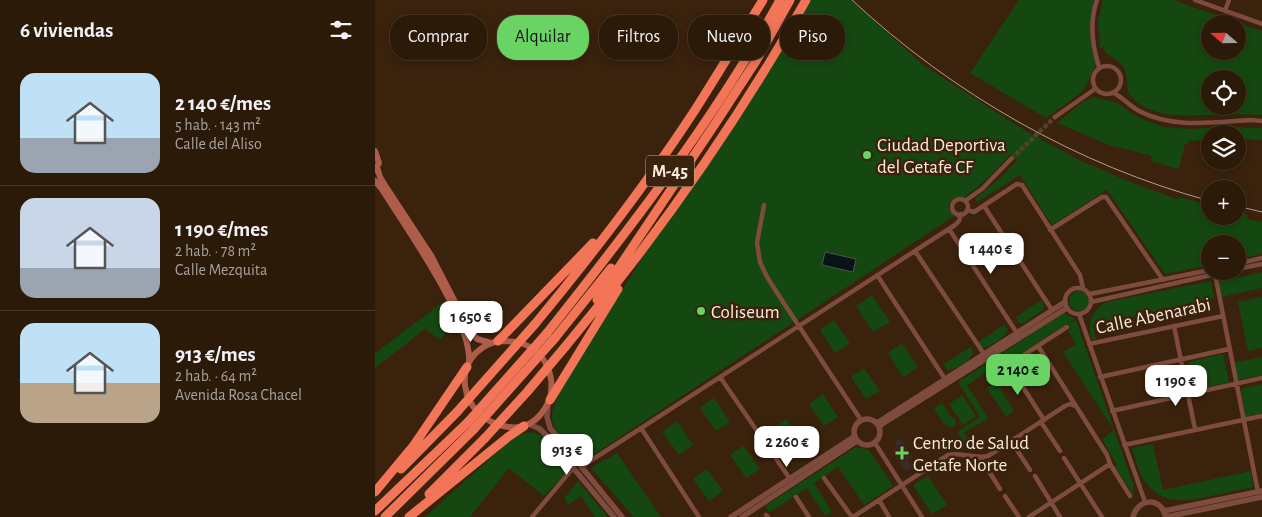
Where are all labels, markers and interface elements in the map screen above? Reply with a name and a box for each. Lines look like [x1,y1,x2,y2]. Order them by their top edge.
chip: Comprar [390,15,487,60]
chip: Alquilar [497,15,589,60]
chip: Filtros [599,15,678,60]
chip: Nuevo [688,15,770,60]
chip: Piso [780,15,845,60]
north arrow [1201,15,1246,60]
map controls [1201,15,1246,280]
icon: filters [327,16,355,44]
text: 6 viviendas [20,20,113,41]
button: locate [1201,70,1246,115]
icon: home [60,93,120,153]
text: 2 140 €/mes [175,93,271,114]
text: 5 hab. · 143 m² [175,117,261,133]
button: layers [1201,125,1246,170]
text: Calle del Aliso [175,136,262,152]
place label: Ciudad Deportiva del Getafe CF [877,136,1006,177]
marker: Ciudad Deportiva del Getafe CF [861,149,873,161]
road number: M-45 [646,156,694,187]
button: + [1201,180,1246,225]
icon: home [60,218,120,278]
text: 1 190 €/mes [175,219,268,240]
pin: 1 440 € [945,232,1037,275]
button: − [1201,235,1246,280]
text: 1 440 € [970,241,1012,257]
text: 2 hab. · 78 m² [175,243,256,259]
text: Calle Mezquita [175,262,267,278]
street label: Calle Abenarabi [1094,295,1212,338]
pin: 1 650 € [425,300,517,343]
place label: Coliseum [711,303,780,322]
marker: Coliseum [695,305,707,317]
text: 1 650 € [450,309,492,325]
icon: home [60,343,120,403]
text: 913 €/mes [175,344,256,365]
pin: 2 140 € [972,354,1064,396]
text: 2 140 € [997,362,1039,378]
pin: 1 190 € [1130,364,1222,407]
text: 2 hab. · 64 m² [175,368,257,384]
text: 1 190 € [1156,373,1196,389]
text: Avenida Rosa Chacel [175,387,302,403]
pin: 2 260 € [741,426,833,468]
pin: 913 € [532,434,602,476]
text: 2 260 € [765,434,809,450]
place label: Centro de Salud Getafe Norte [913,434,1029,475]
text: 913 € [552,442,582,458]
marker: Centro de Salud Getafe Norte [895,446,909,460]

